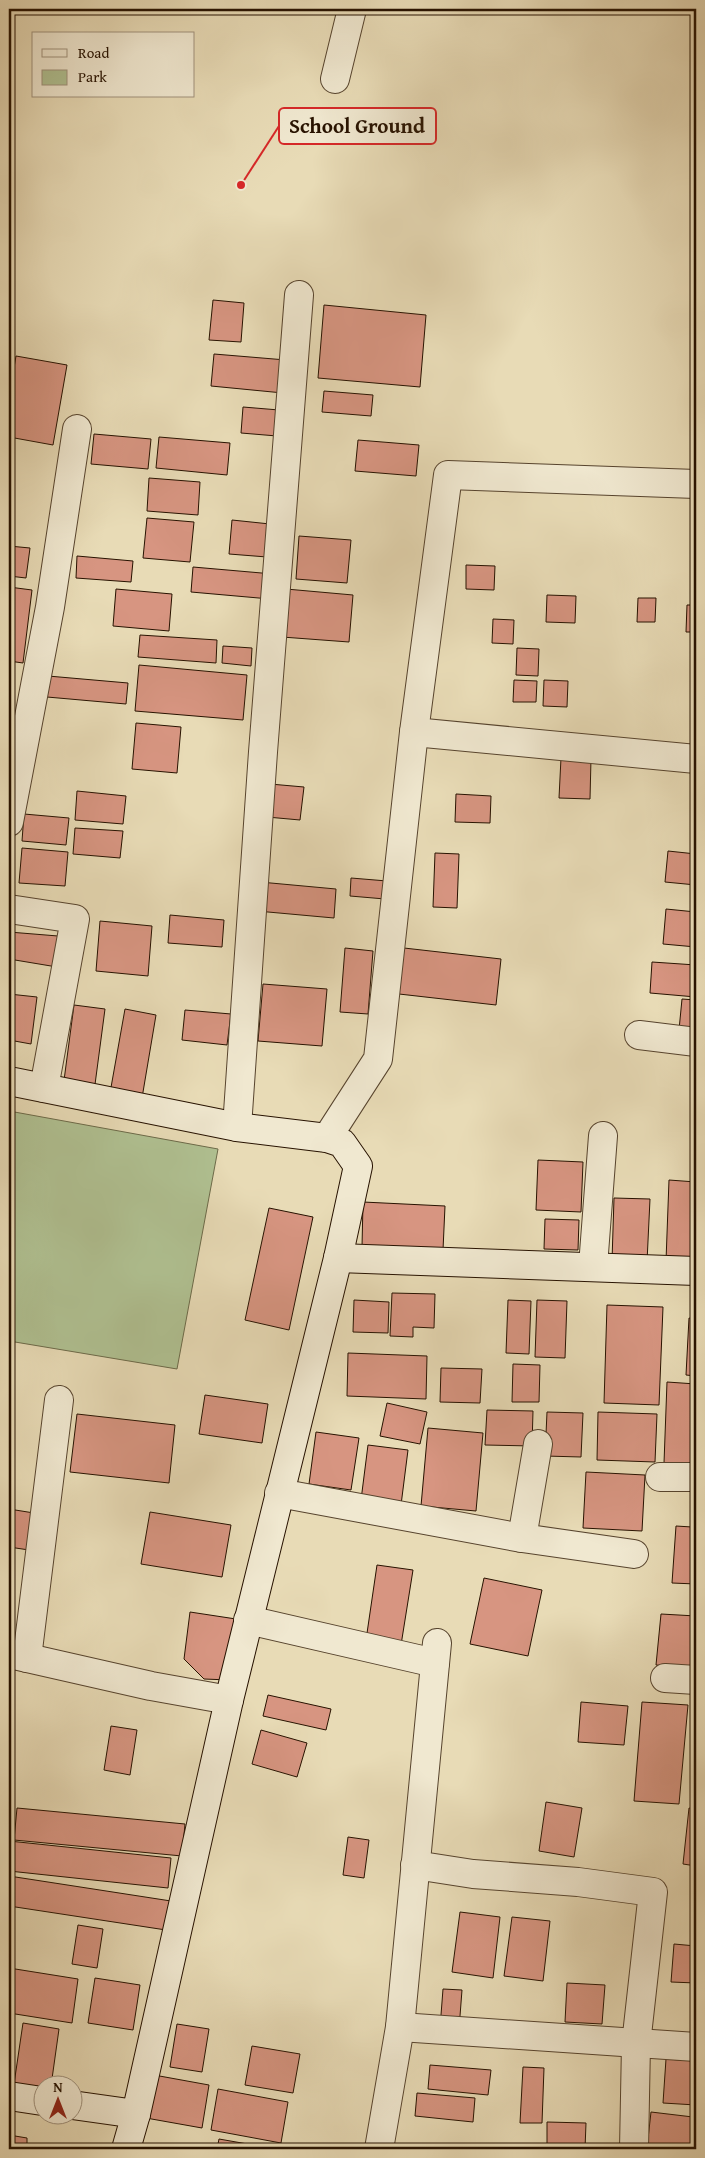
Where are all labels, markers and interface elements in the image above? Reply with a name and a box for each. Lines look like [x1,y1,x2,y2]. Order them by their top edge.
legend [32,32,195,98]
text: Road [78,42,109,63]
text: Park [78,66,107,87]
callout: School Ground [279,108,436,144]
text: School Ground [289,110,425,141]
north arrow [32,2076,82,2126]
text: N [53,2077,63,2097]

